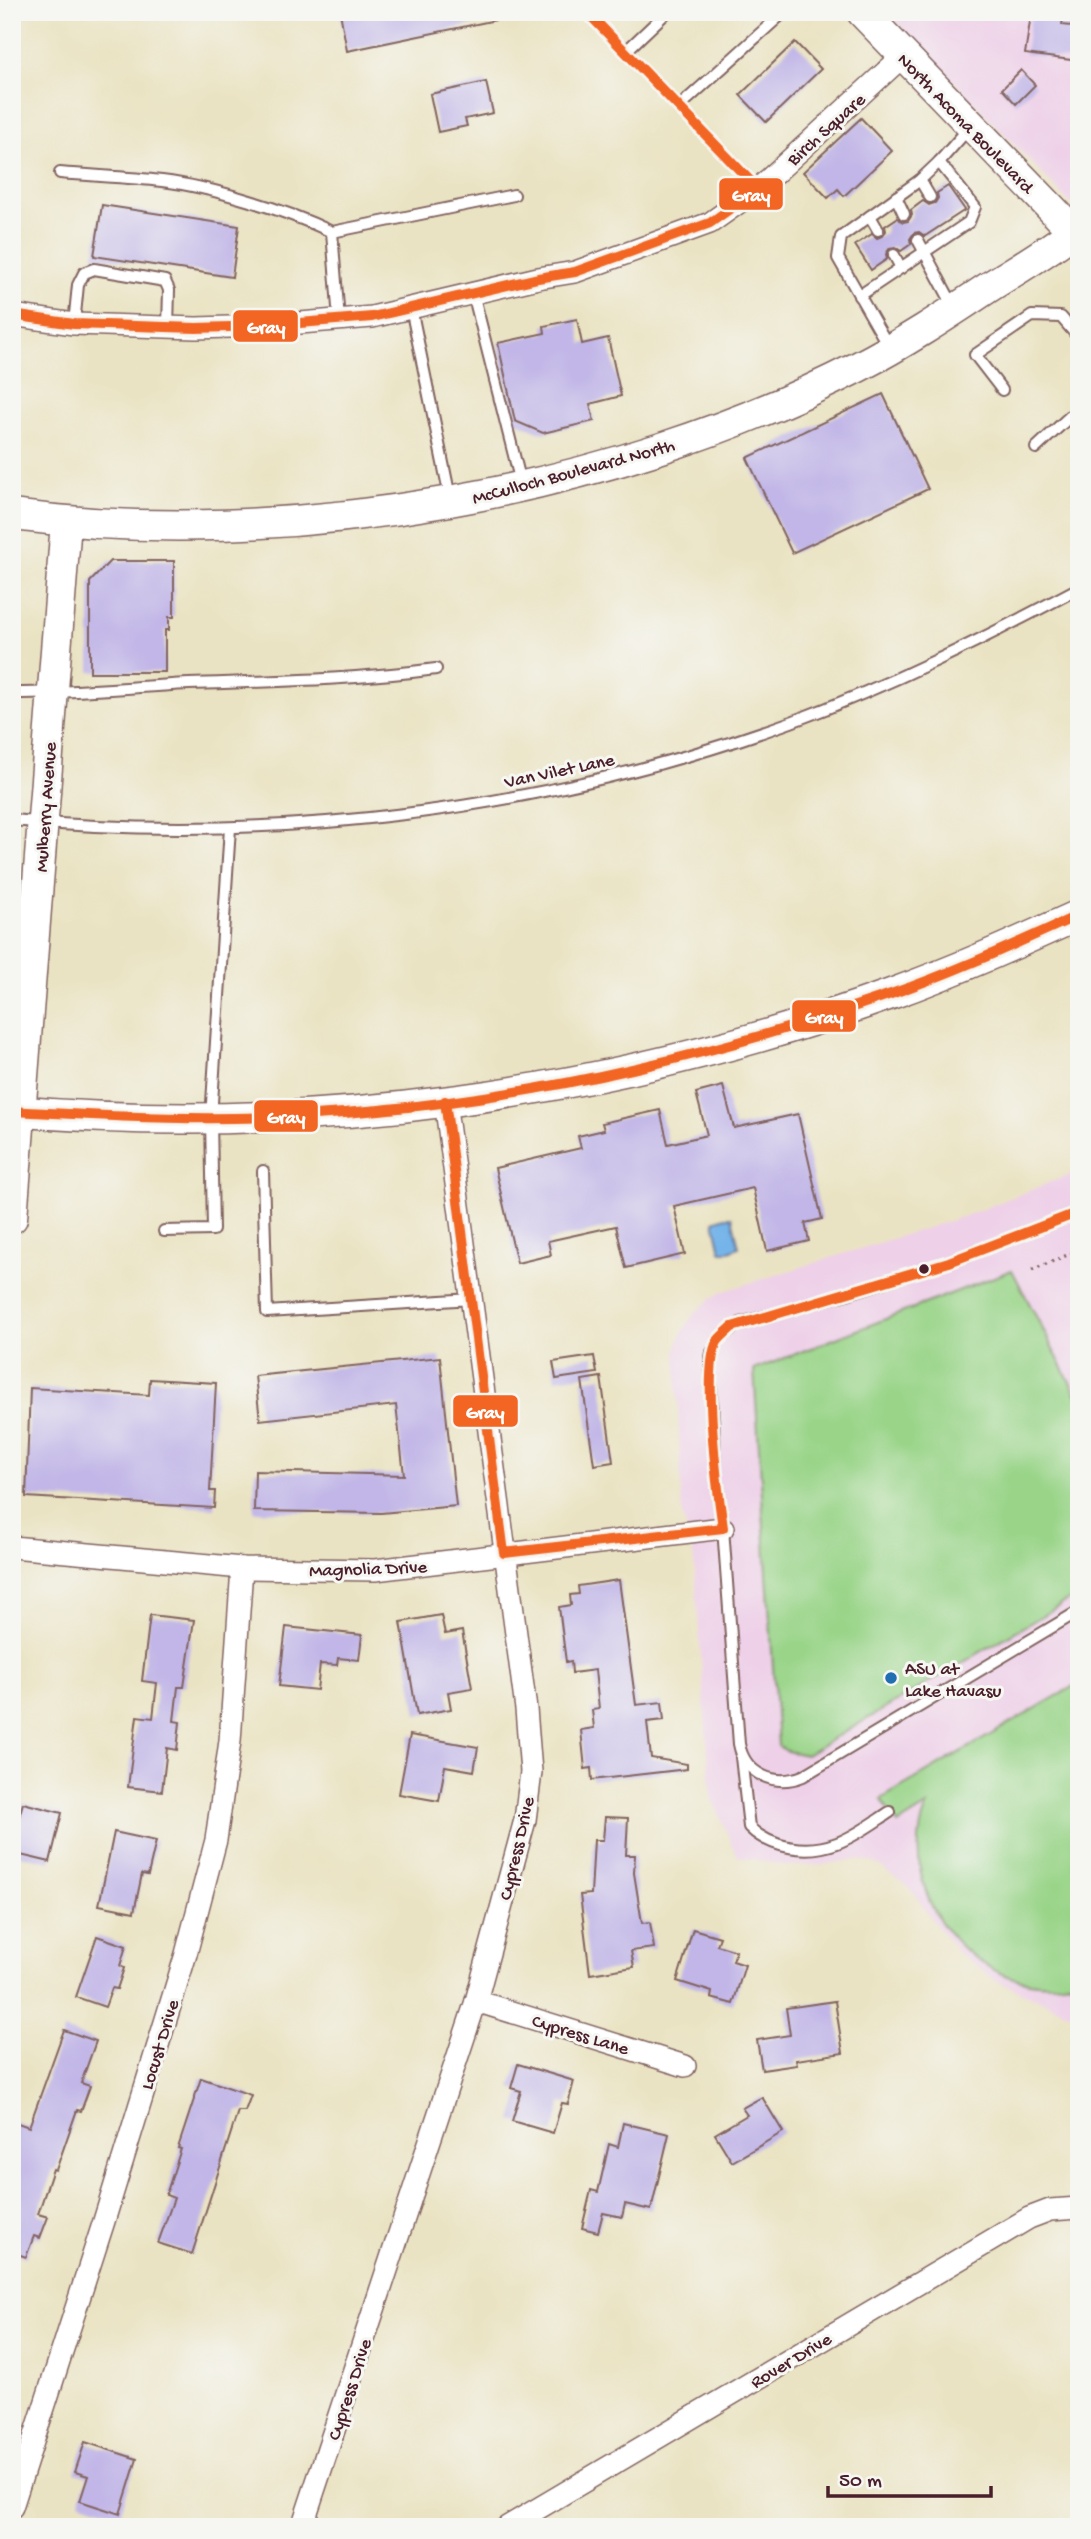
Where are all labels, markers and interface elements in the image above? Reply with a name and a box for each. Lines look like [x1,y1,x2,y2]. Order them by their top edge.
street label: North Acoma Boulevard [891,49,1039,201]
street label: Birch Square [783,89,872,173]
line badge: Gray [718,177,784,211]
text: Gray [732,186,771,209]
line badge: Gray [232,309,299,343]
text: Gray [247,318,286,341]
street label: McCulloch Boulevard North [470,435,678,512]
street label: Mulberry Avenue [31,741,64,873]
street label: Van Vilet Lane [502,750,617,796]
line badge: Gray [791,999,857,1033]
text: Gray [805,1008,844,1031]
line badge: Gray [253,1099,319,1133]
text: Gray [267,1108,306,1131]
unlabelled marker [917,1262,931,1276]
line badge: Gray [452,1394,519,1428]
text: Gray [466,1403,505,1426]
street label: Magnolia Drive [309,1557,428,1584]
place label: ASU at Lake Havasu [905,1659,1002,1704]
marker: ASU at Lake Havasu [883,1670,899,1686]
street label: Cypress Drive [495,1795,542,1903]
street label: Locust Drive [137,1997,186,2093]
street label: Cypress Lane [529,2011,632,2062]
street label: Rover Drive [747,2329,837,2395]
street label: Cypress Drive [324,2336,379,2444]
scale bar [828,2455,991,2499]
text: 50 m [839,2470,882,2495]

